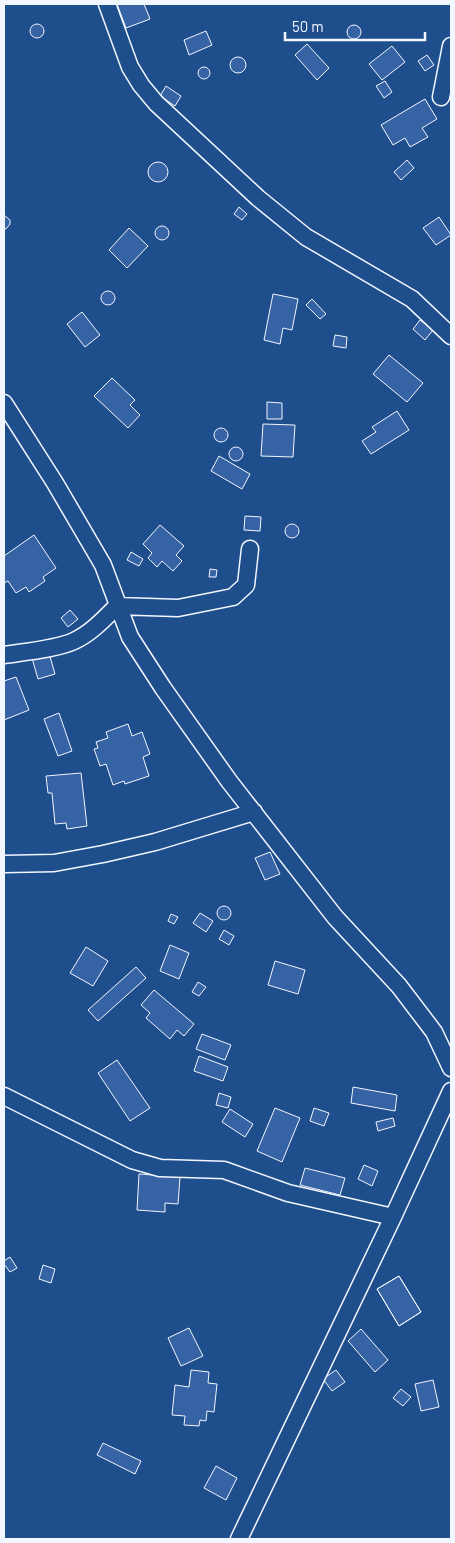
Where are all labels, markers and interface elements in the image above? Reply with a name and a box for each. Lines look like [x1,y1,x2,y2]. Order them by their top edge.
scale bar [285,10,425,42]
text: 50 m [292,17,324,35]

